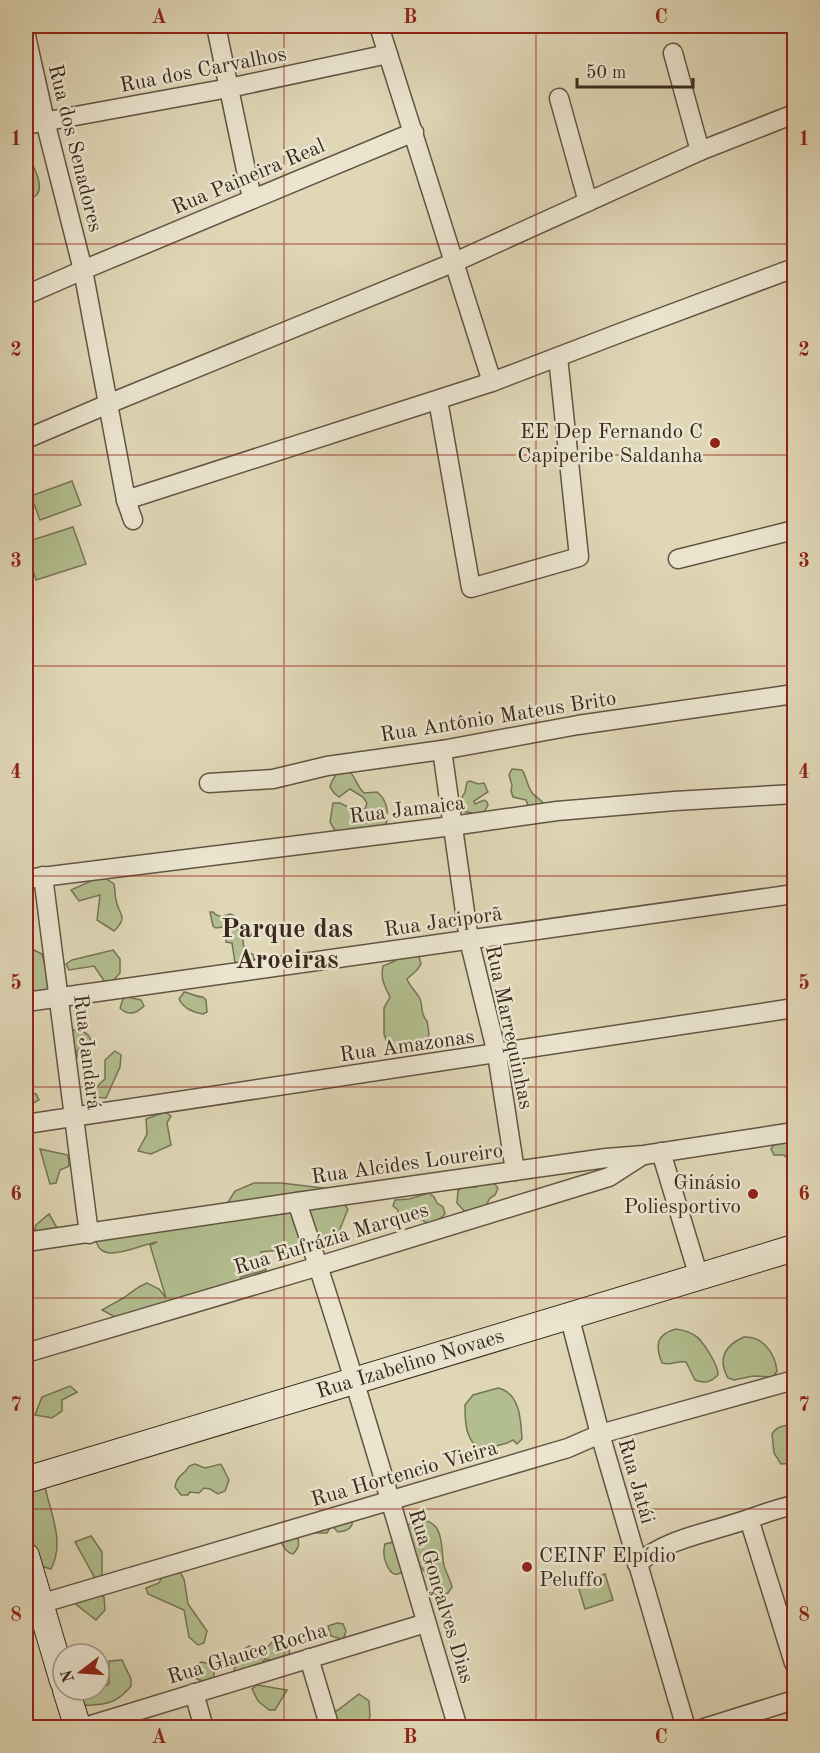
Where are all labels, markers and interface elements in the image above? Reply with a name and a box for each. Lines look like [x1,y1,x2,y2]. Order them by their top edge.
text: A [151,8,167,28]
text: B [403,8,417,28]
text: C [654,8,668,28]
street label: Rua dos Carvalhos [118,44,288,97]
scale bar [577,51,692,89]
street label: Rua dos Senadores [44,62,106,234]
text: 50 m [586,64,626,82]
text: 1 [10,130,22,150]
text: 1 [798,130,810,150]
street label: Rua Paineira Real [169,136,329,219]
text: 2 [10,341,22,361]
text: 2 [798,341,810,361]
place label: EE Dep Fernando C Capiperibe Saldanha [517,422,703,467]
marker: EE Dep Fernando C Capiperibe Saldanha [708,436,722,450]
text: 3 [10,552,22,572]
text: 3 [798,552,810,572]
street label: Rua Antônio Mateus Brito [379,688,618,747]
text: 4 [10,763,22,783]
text: 4 [798,763,810,783]
street label: Rua Jamaica [348,793,466,828]
street label: Rua Jaciporã [383,904,504,941]
district label: Parque das Aroeiras [221,916,353,974]
street label: Rua Marrequinhas [481,943,536,1111]
text: 5 [10,973,22,994]
text: 5 [798,973,810,994]
street label: Rua Jandará [69,993,104,1111]
street label: Rua Amazonas [338,1027,476,1066]
street label: Rua Alcides Loureiro [310,1141,504,1188]
place label: Ginásio Poliesportivo [624,1173,741,1218]
text: 6 [10,1185,22,1205]
text: 6 [798,1185,810,1205]
marker: Ginásio Poliesportivo [746,1187,760,1201]
street label: Rua Eufrázia Marques [232,1200,431,1279]
street label: Rua Izabelino Novaes [314,1326,507,1403]
text: 7 [10,1396,22,1416]
text: 7 [798,1396,810,1416]
street label: Rua Jatái [613,1436,658,1526]
street label: Rua Hortencio Vieira [309,1438,500,1511]
street label: Rua Gonçalves Dias [404,1507,477,1686]
place label: CEINF Elpídio Peluffo [539,1546,676,1591]
marker: CEINF Elpídio Peluffo [520,1560,534,1574]
text: 8 [10,1606,22,1626]
text: 8 [798,1606,810,1626]
street label: Rua Glauce Rocha [165,1620,330,1689]
north arrow [51,1642,111,1702]
text: N [59,1667,78,1684]
text: A [151,1728,167,1748]
text: B [403,1728,417,1748]
text: C [654,1728,668,1748]

